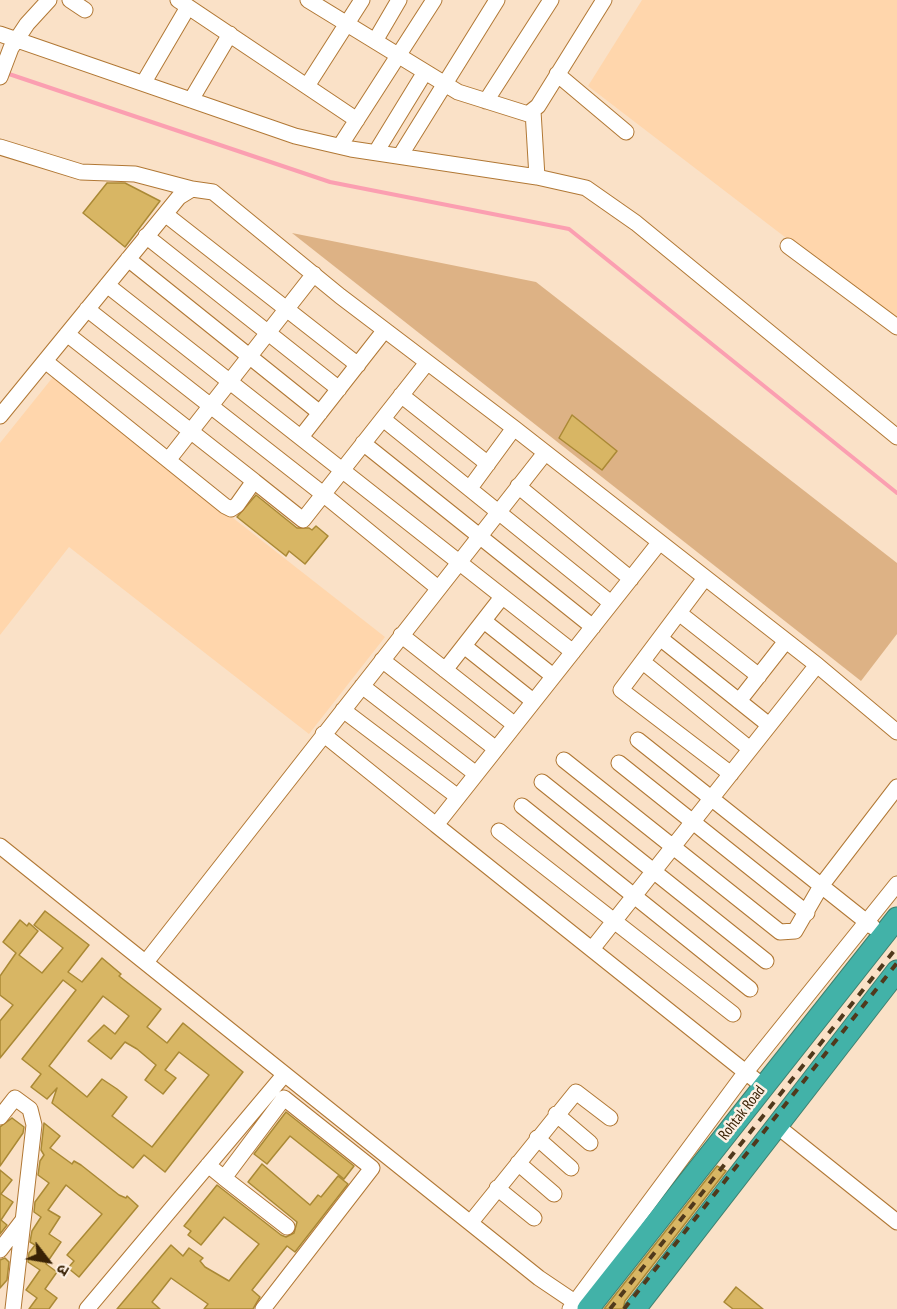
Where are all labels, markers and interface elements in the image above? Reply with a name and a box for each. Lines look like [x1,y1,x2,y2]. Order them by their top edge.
street label: Rohtak Road [715,1082,769,1144]
north arrow [18,1231,78,1291]
text: उ [52,1261,74,1279]

